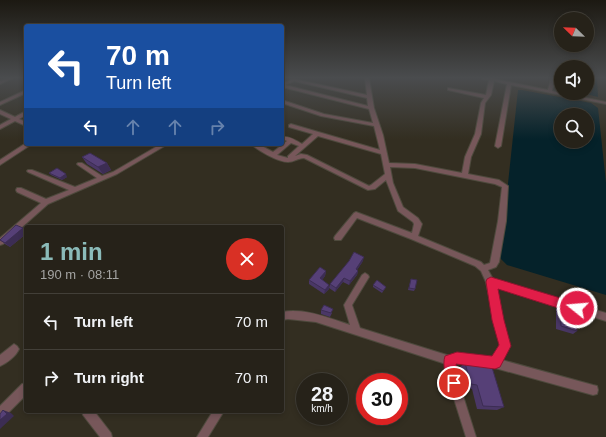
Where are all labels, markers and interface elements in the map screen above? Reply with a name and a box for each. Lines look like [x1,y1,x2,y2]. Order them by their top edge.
north arrow [554,12,594,52]
map controls [554,12,594,148]
icon: left [40,40,92,92]
text: 70 m [106,40,170,71]
button: sound [554,60,594,100]
text: Turn left [106,73,171,93]
button: search [554,108,594,148]
icon: left [80,116,102,138]
icon: ahead [122,116,144,138]
icon: ahead [164,116,186,138]
icon: right [206,116,228,138]
text: 1 min [40,238,103,265]
button: close [226,238,268,280]
text: 190 m · 08:11 [40,267,119,282]
position arrow [556,287,598,329]
icon: left [40,311,62,333]
text: Turn left [74,313,133,330]
text: 70 m [235,313,268,330]
pin [437,366,471,400]
icon: right [40,367,62,389]
text: Turn right [74,369,144,386]
text: 70 m [235,369,268,386]
icon: arrive [443,372,465,394]
speed limit sign: 30 [356,373,408,425]
text: 28 [311,383,333,405]
text: km/h [311,403,333,414]

